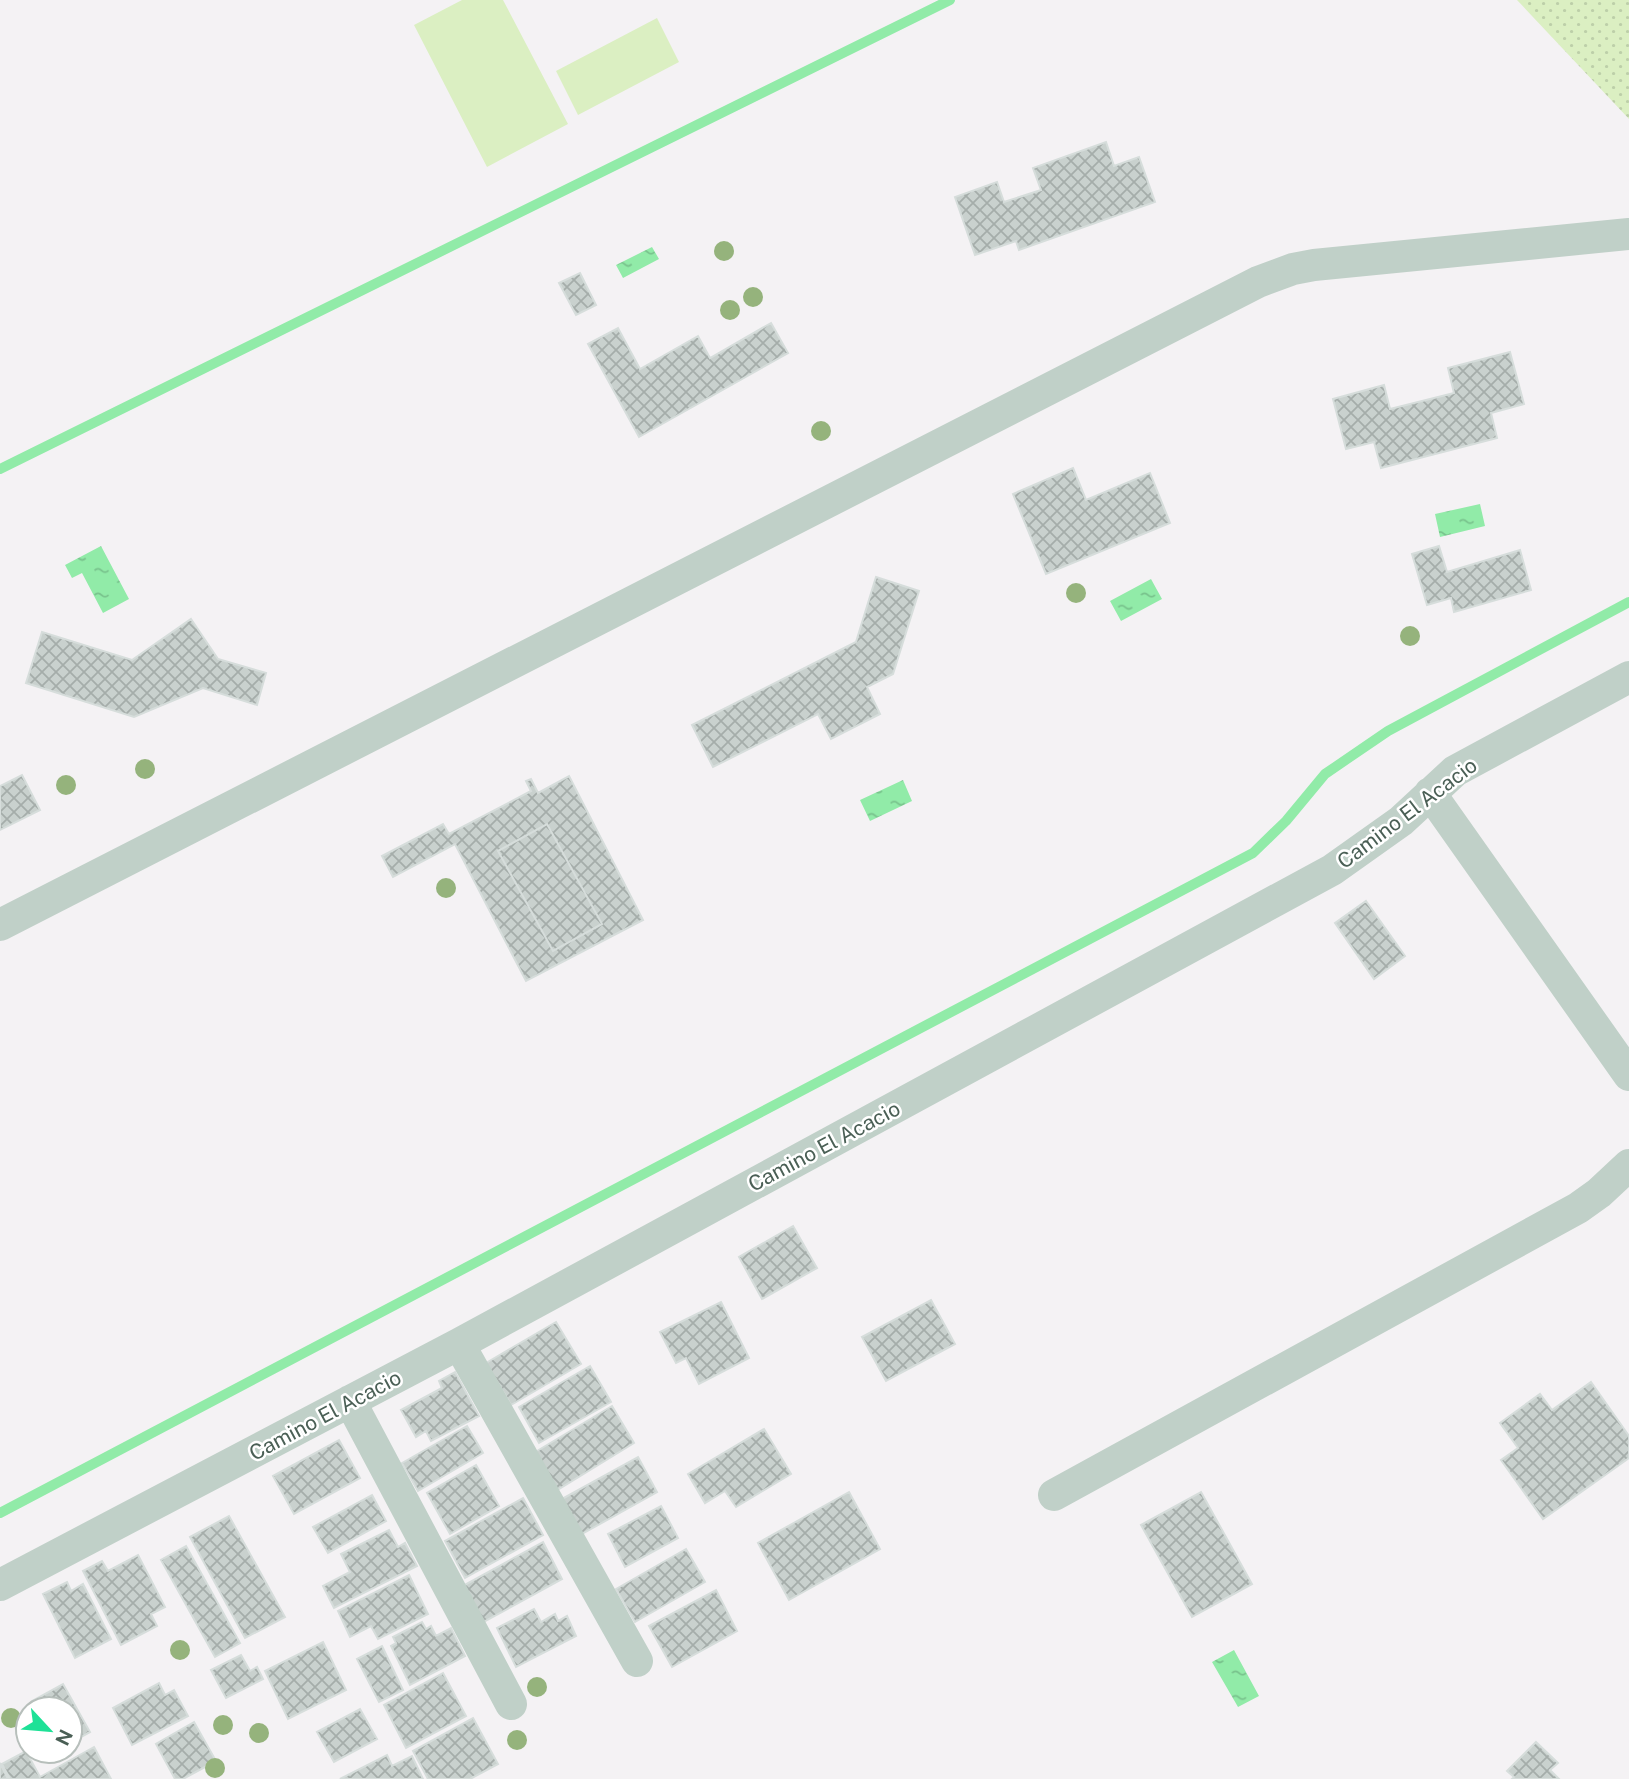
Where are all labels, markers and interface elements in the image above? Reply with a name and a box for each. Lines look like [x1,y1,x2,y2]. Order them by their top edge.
street label: Camino El Acacio [1332,752,1482,874]
street label: Camino El Acacio [744,1095,904,1197]
street label: Camino El Acacio [245,1364,405,1466]
north arrow [14,1695,84,1765]
text: N [51,1726,77,1749]

